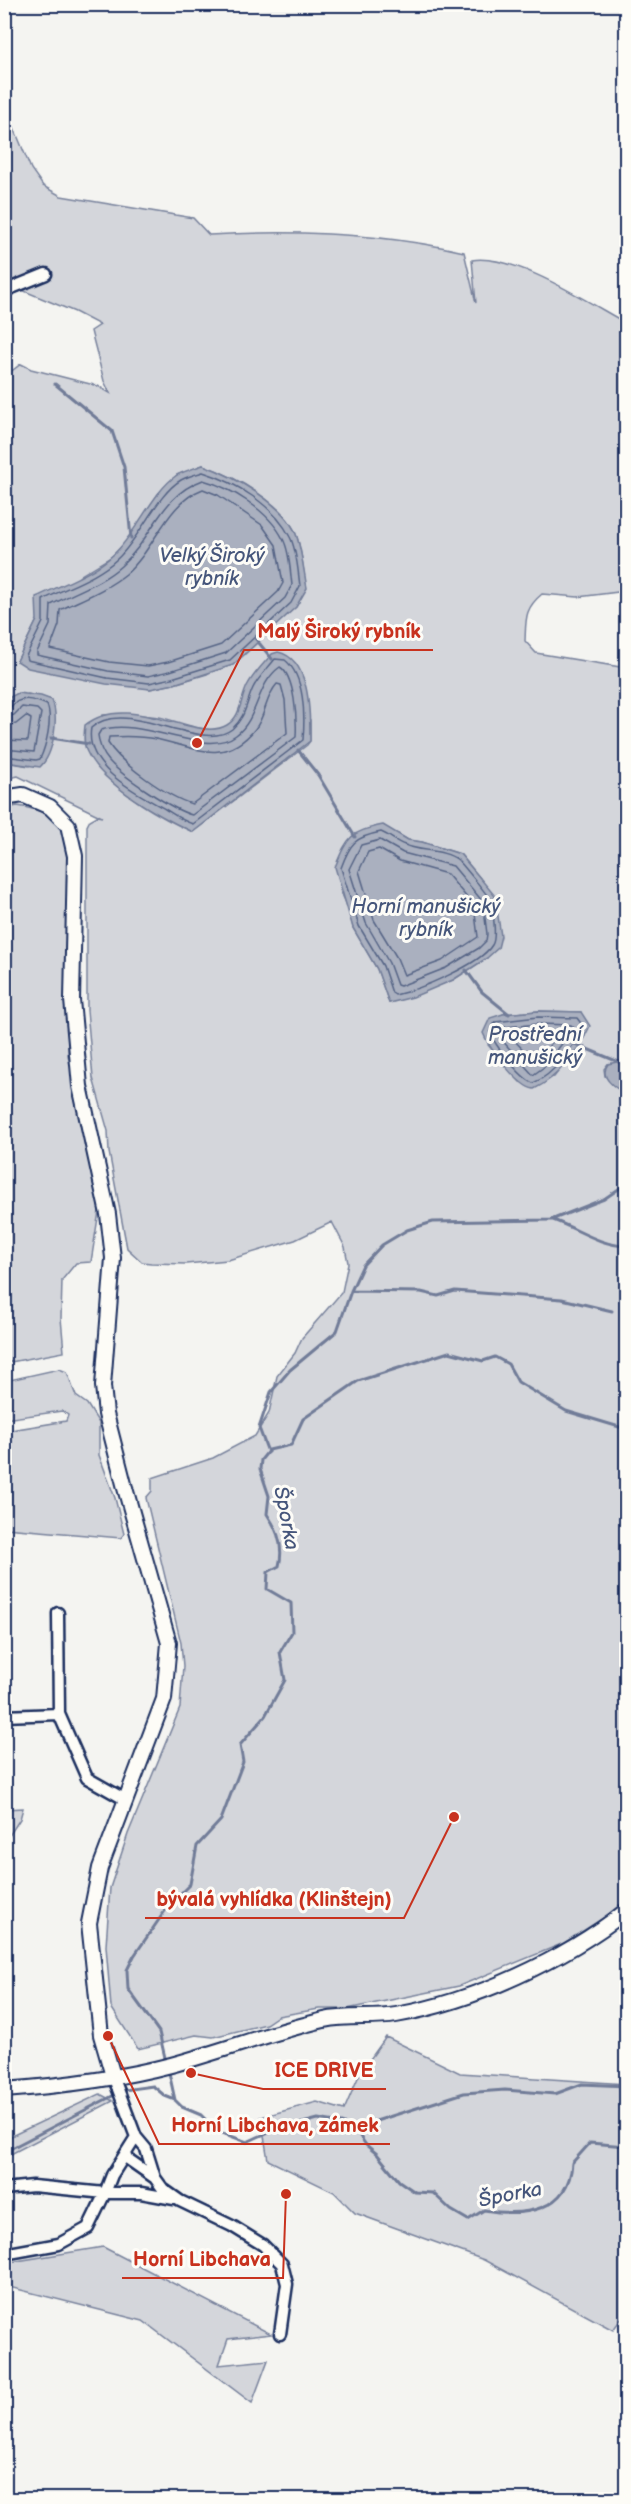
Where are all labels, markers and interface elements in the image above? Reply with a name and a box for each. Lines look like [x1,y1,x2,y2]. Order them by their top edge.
water label: Velký Široký rybník [159,543,266,591]
callout: Malý Široký rybník [244,612,433,650]
text: Malý Široký rybník [257,618,421,644]
water label: Horní manušický rybník [352,895,502,942]
water label: Prostřední manušický [488,1023,584,1070]
water label: Šporka [268,1484,305,1552]
callout: bývalá vyhlídka (Klinštejn) [145,1880,404,1918]
text: bývalá vyhlídka (Klinštejn) [156,1888,392,1912]
callout: ICE DRIVE [263,2051,386,2089]
text: ICE DRIVE [275,2059,373,2083]
callout: Horní Libchava, zámek [159,2106,390,2144]
text: Horní Libchava, zámek [171,2114,379,2138]
water label: Šporka [476,2176,544,2213]
callout: Horní Libchava [122,2240,283,2278]
text: Horní Libchava [133,2248,271,2272]

